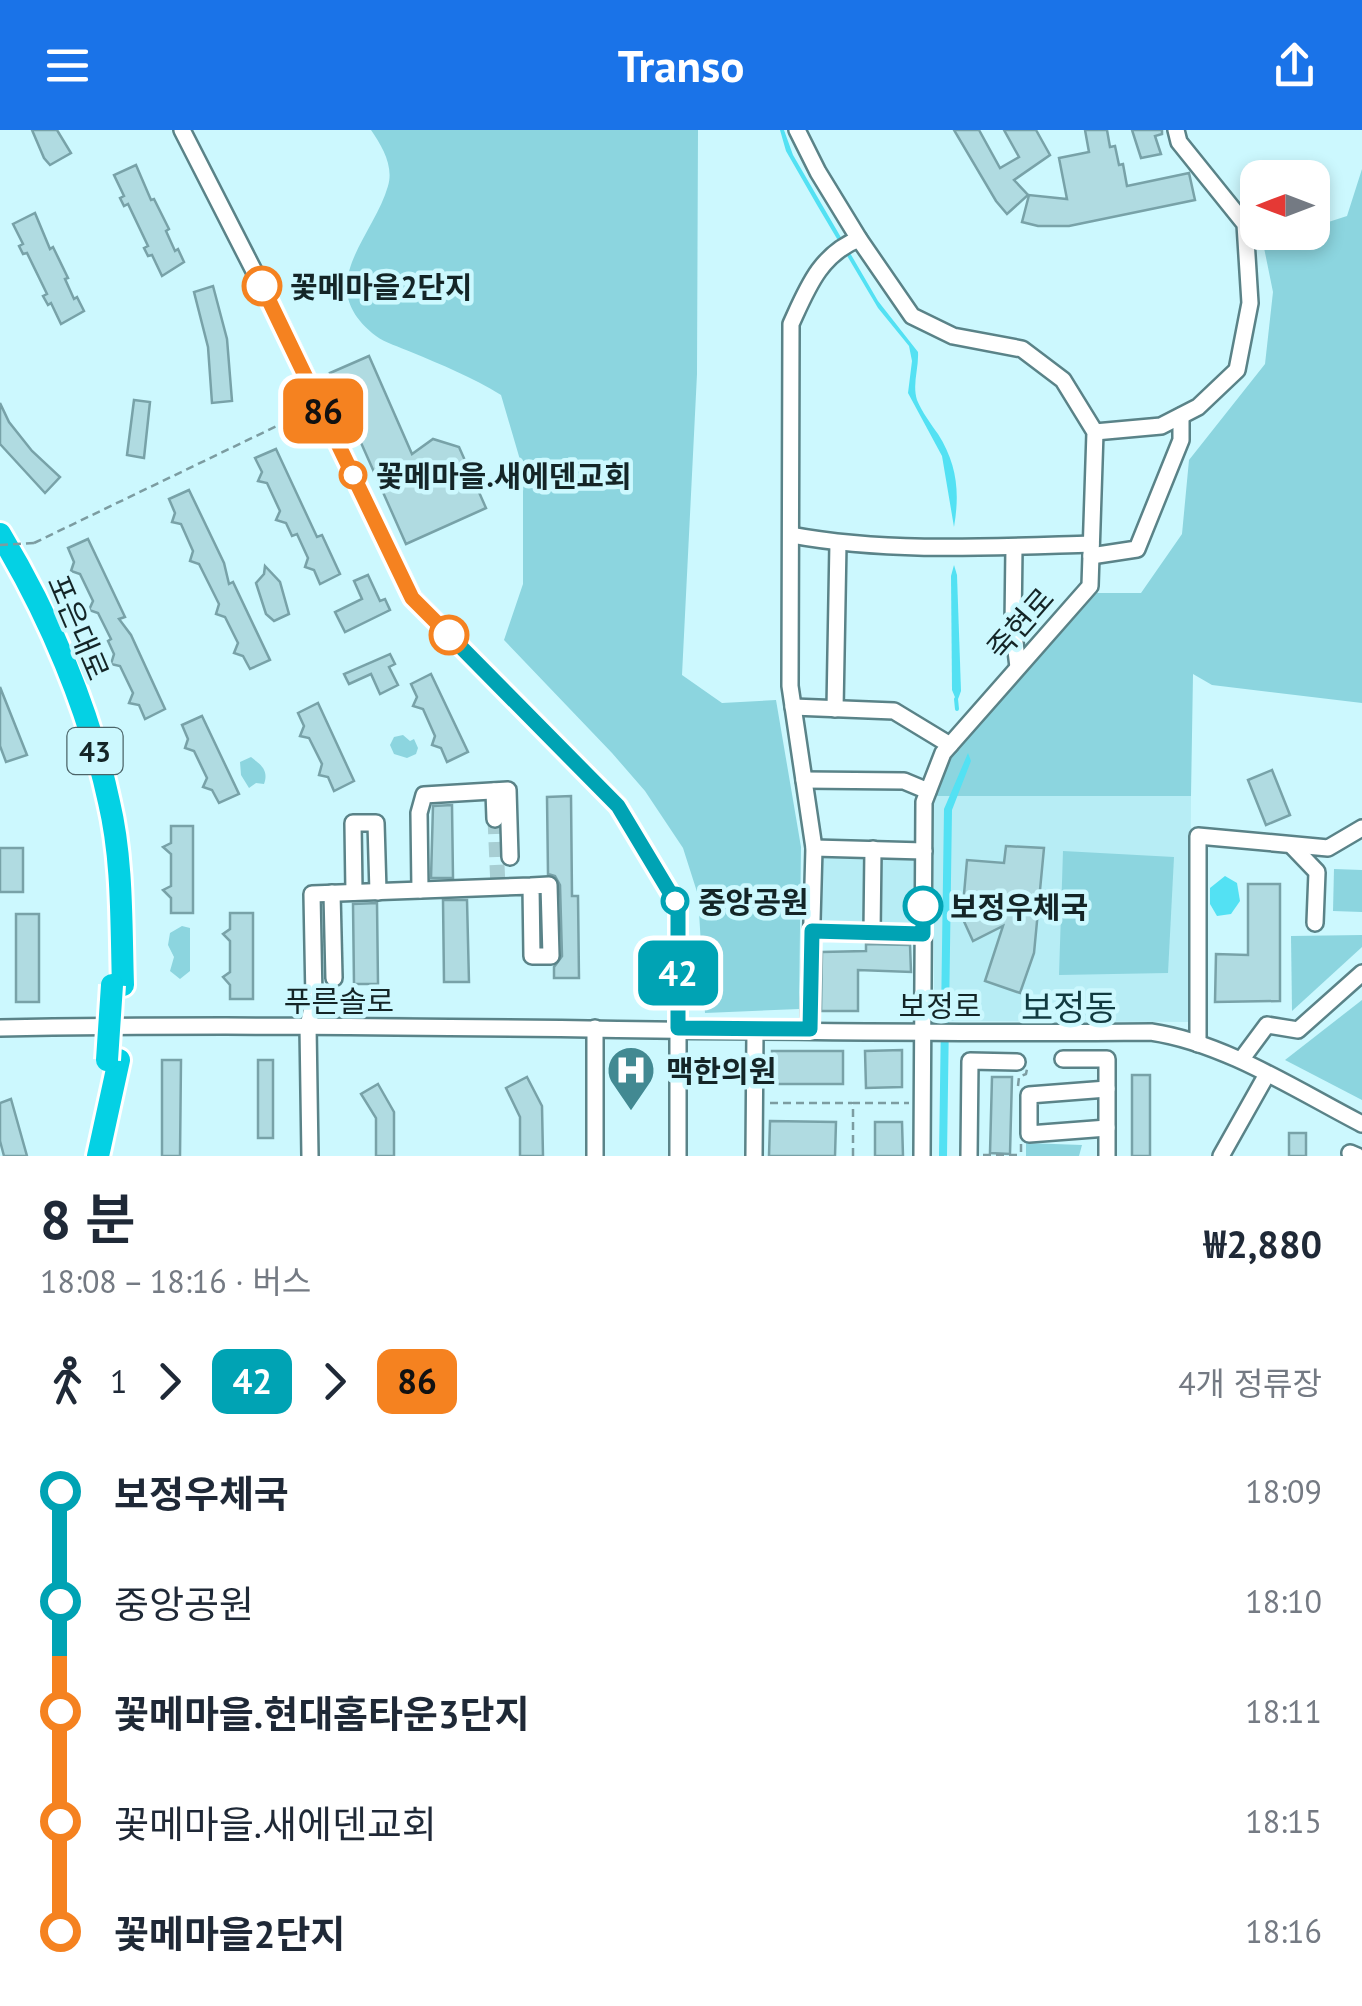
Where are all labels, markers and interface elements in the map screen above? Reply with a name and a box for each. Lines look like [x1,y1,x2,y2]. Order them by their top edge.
text: Transo [618,36,744,94]
icon: menu [40,38,95,93]
icon: share [1267,38,1322,93]
north arrow [1240,160,1330,250]
map controls [1240,160,1330,250]
marker: 꽃메마을2단지 [243,267,281,305]
place label: 꽃메마을2단지 [290,267,473,306]
line badge: 86 [278,378,368,444]
text: 86 [303,388,343,434]
place label: 꽃메마을.새에덴교회 [376,456,632,495]
marker: 꽃메마을.새에덴교회 [340,462,366,488]
street label: 포은대로 [39,569,119,685]
street label: 죽현로 [978,579,1062,667]
unlabelled marker [430,616,468,654]
road number: 43 [68,728,122,774]
place label: 중앙공원 [698,882,808,921]
marker: 보정우체국 [904,887,942,925]
place label: 보정우체국 [950,887,1088,926]
marker: 중앙공원 [662,888,688,914]
line badge: 42 [633,940,723,1006]
text: 42 [658,950,698,996]
street label: 푸른솔로 [284,981,394,1020]
district label: 보정동 [1021,984,1117,1030]
street label: 보정로 [899,986,981,1025]
hospital icon: 맥한의원 [605,1044,657,1112]
place label: 맥한의원 [666,1051,776,1090]
text: 8 분 [40,1183,136,1254]
text: ₩2,880 [1204,1219,1322,1268]
text: 18:08 – 18:16 · 버스 [40,1260,311,1302]
icon: walk [40,1354,95,1409]
icon: forward [142,1354,197,1409]
icon: forward [307,1354,362,1409]
text: 42 [232,1358,272,1404]
text: 86 [397,1358,437,1404]
text: 1 [110,1360,127,1402]
text: 4개 정류장 [1178,1362,1322,1404]
text: 보정우체국 [114,1469,289,1518]
text: 18:09 [1245,1470,1322,1512]
text: 중앙공원 [114,1579,254,1628]
text: 18:10 [1245,1580,1322,1622]
text: 꽃메마을.현대홈타운3단지 [114,1689,529,1738]
text: 18:11 [1245,1690,1322,1732]
text: 꽃메마을.새에덴교회 [114,1799,437,1848]
text: 18:15 [1245,1800,1322,1842]
text: 꽃메마을2단지 [114,1909,345,1958]
text: 18:16 [1245,1910,1322,1952]

